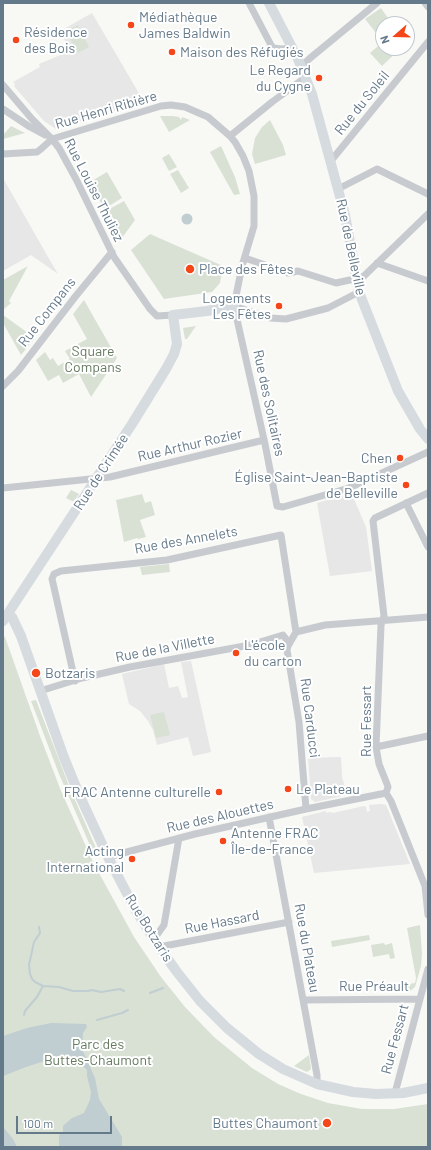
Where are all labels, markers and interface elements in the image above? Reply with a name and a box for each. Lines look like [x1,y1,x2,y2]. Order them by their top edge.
place label: Médiathèque James Baldwin [139,9,231,42]
north arrow [375,16,415,56]
marker: Médiathèque James Baldwin [126,20,136,30]
place label: Résidence des Bois [24,24,87,56]
text: N [377,34,392,46]
marker: Résidence des Bois [11,35,21,45]
place label: Maison des Réfugiés [180,44,303,60]
marker: Maison des Réfugiés [167,47,177,57]
place label: Le Regard du Cygne [249,62,311,94]
street label: Rue du Soleil [331,68,393,138]
marker: Le Regard du Cygne [314,73,324,83]
street label: Rue Henri Ribière [53,87,159,133]
street label: Rue Louise Thuliez [61,136,127,244]
street label: Rue de Belleville [333,197,369,297]
place label: Place des Fêtes [199,261,293,277]
marker: Place des Fêtes [184,263,196,275]
street label: Rue Compans [15,274,79,350]
place label: Logements Les Fêtes [202,290,271,322]
marker: Logements Les Fêtes [274,301,284,311]
park label: Square Compans [65,343,121,376]
street label: Rue des Solitaires [250,348,288,458]
street label: Rue Arthur Rozier [136,425,244,465]
street label: Rue de Crimée [70,431,132,513]
place label: Chen [361,450,392,466]
marker: Chen [395,453,405,463]
place label: Église Saint-Jean-Baptiste de Belleville [235,469,398,502]
marker: Église Saint-Jean-Baptiste de Belleville [401,480,411,490]
street label: Rue des Annelets [133,523,239,557]
street label: Rue de la Villette [114,630,216,666]
place label: L'école du carton [244,637,302,670]
marker: L'école du carton [231,648,241,658]
place label: Botzaris [45,665,95,681]
marker: Botzaris [30,667,42,679]
street label: Rue Carducci [297,677,323,759]
street label: Rue Fessart [358,685,374,757]
place label: Le Plateau [296,781,360,797]
place label: FRAC Antenne culturelle [64,784,211,800]
marker: Le Plateau [283,784,293,794]
marker: FRAC Antenne culturelle [214,787,224,797]
street label: Rue des Alouettes [165,796,275,836]
place label: Antenne FRAC Île-de-France [231,825,319,858]
marker: Antenne FRAC Île-de-France [218,836,228,846]
place label: Acting International [47,843,124,876]
marker: Acting International [127,854,137,864]
street label: Rue Botzaris [122,891,176,965]
street label: Rue du Plateau [291,902,323,994]
street label: Rue Hassard [183,907,261,937]
street label: Rue Préault [339,978,409,994]
street label: Rue Fessart [378,1002,412,1076]
park label: Parc des Buttes-Chaumont [44,1036,152,1068]
scale bar [18,1108,114,1134]
place label: Buttes Chaumont [213,1115,318,1131]
text: 100 m [23,1116,53,1130]
marker: Buttes Chaumont [321,1117,333,1129]

